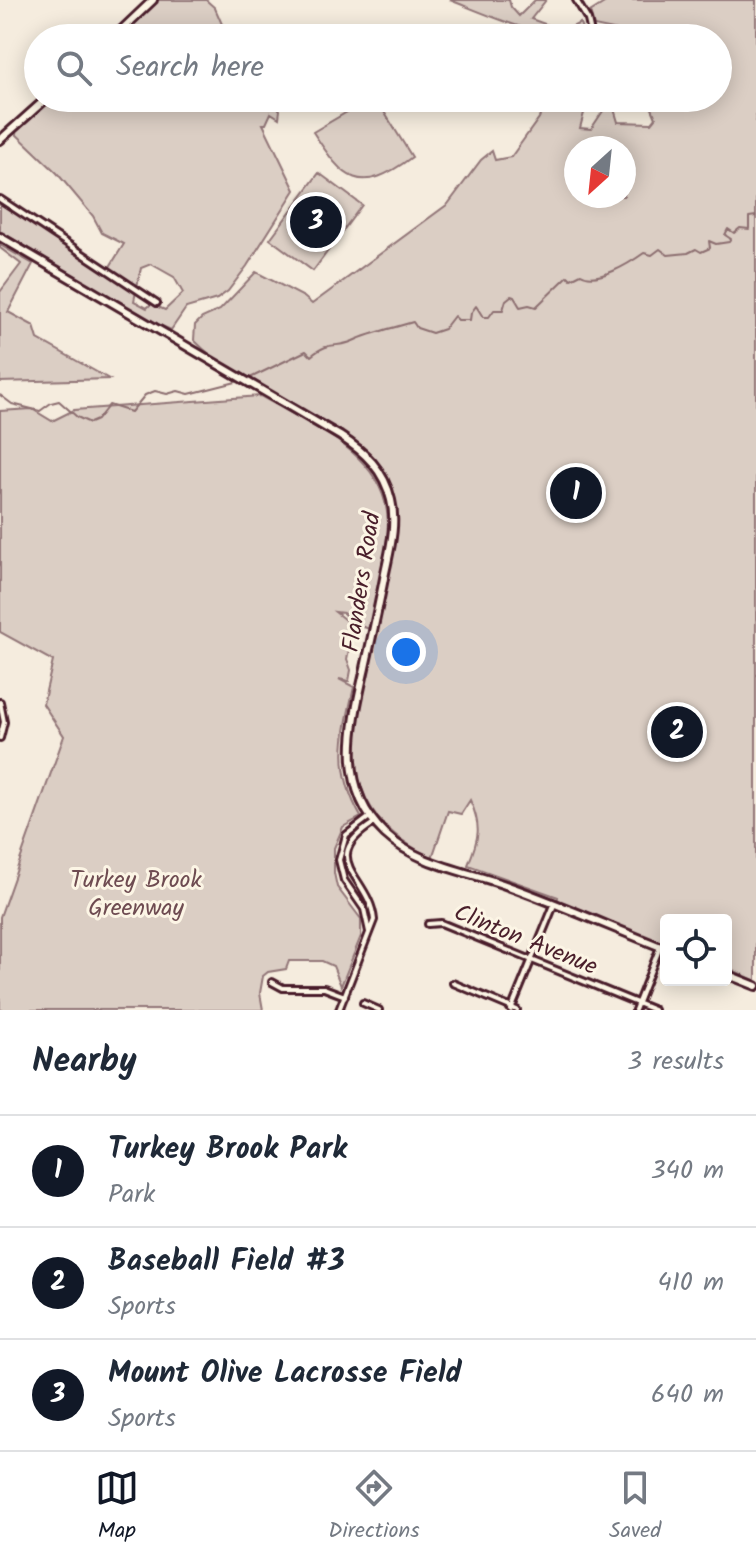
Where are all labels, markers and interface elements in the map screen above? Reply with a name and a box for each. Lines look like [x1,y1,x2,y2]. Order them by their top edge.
search box [24,24,732,112]
text: Search here [116,44,264,92]
icon: search [52,46,96,90]
north arrow [564,136,636,208]
pin: 3 [290,192,342,252]
pin: 1 [550,463,602,523]
street label: Flanders Road [332,508,393,655]
your location [386,632,426,672]
pin: 2 [651,702,703,762]
park label: Turkey Brook Greenway [70,861,202,928]
street label: Clinton Avenue [448,894,603,987]
map controls [660,914,732,986]
button: locate [660,914,732,986]
text: Nearby [32,1035,137,1089]
text: 3 results [627,1041,724,1083]
text: Turkey Brook Park [108,1126,347,1174]
text: 1 [54,1150,62,1192]
text: 340 m [651,1150,724,1192]
text: Park [108,1174,155,1216]
text: Baseball Field #3 [108,1238,345,1286]
text: 2 [50,1262,66,1304]
text: 410 m [657,1262,724,1304]
text: Sports [108,1286,176,1328]
text: Mount Olive Lacrosse Field [108,1350,462,1398]
text: 3 [51,1374,65,1416]
text: 640 m [651,1374,724,1416]
text: Sports [108,1398,176,1440]
tab: Map [95,1466,139,1549]
tab: Directions [328,1466,420,1549]
tab: Saved [609,1466,661,1549]

